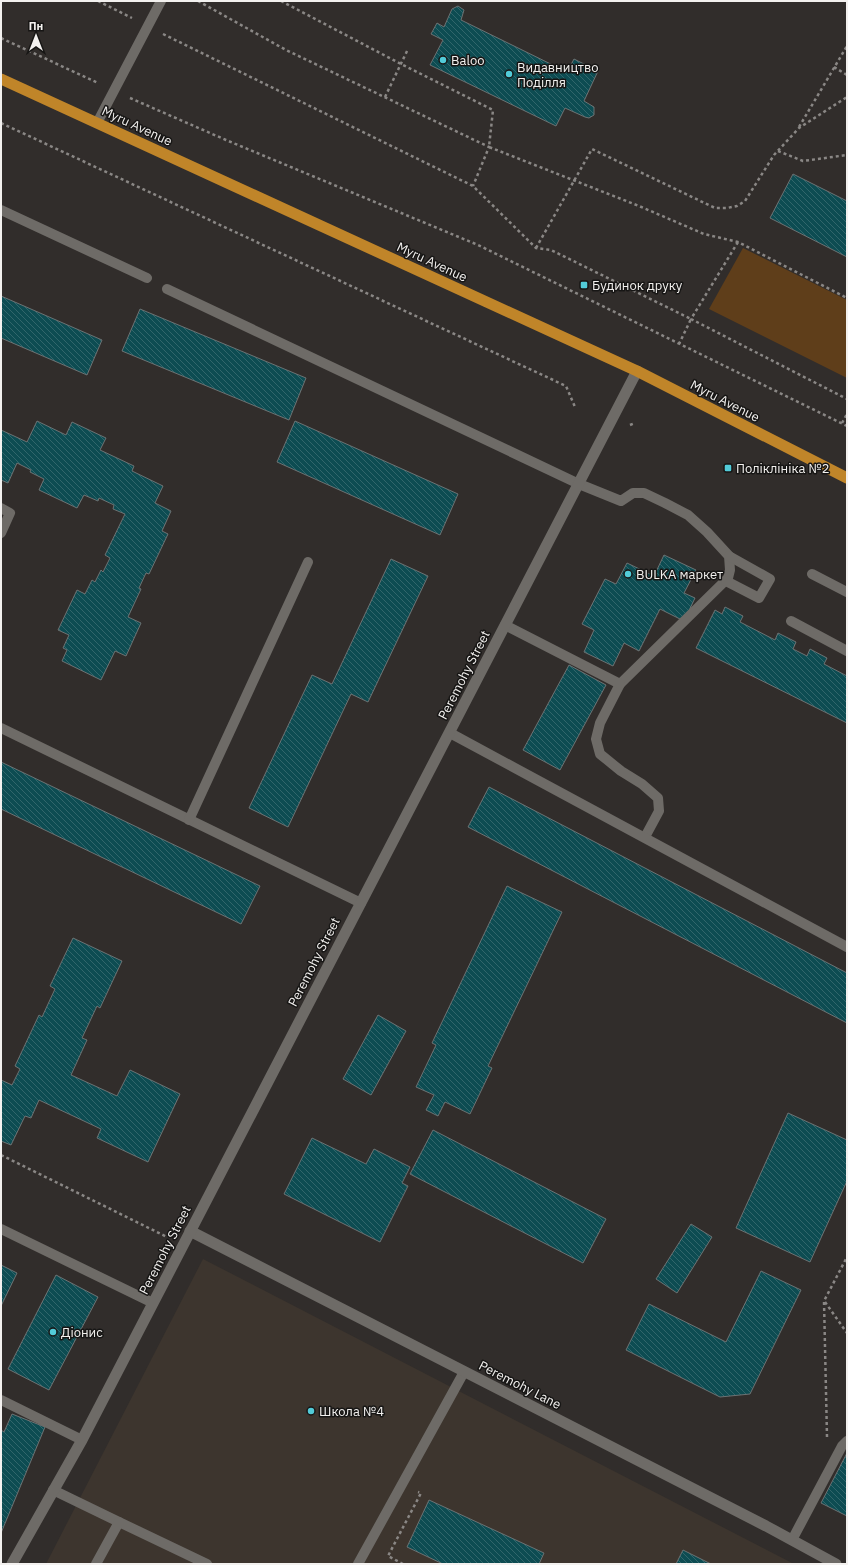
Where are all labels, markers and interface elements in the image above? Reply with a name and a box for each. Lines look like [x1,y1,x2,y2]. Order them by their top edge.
north arrow [16,16,56,56]
text: Пн [29,19,43,33]
place label: Baloo [451,52,485,69]
marker: Baloo [438,55,448,65]
place label: Видавництво Поділля [517,59,598,91]
marker: Видавництво Поділля [504,69,514,79]
street label: Myru Avenue [99,102,175,150]
street label: Myru Avenue [394,238,470,286]
place label: Будинок друку [592,277,683,294]
marker: Будинок друку [579,280,589,290]
street label: Myru Avenue [687,376,763,426]
place label: Поліклініка №2 [736,460,830,477]
marker: Поліклініка №2 [723,463,733,473]
place label: BULKA маркет [636,566,723,583]
marker: BULKA маркет [623,569,633,579]
street label: Peremohy Street [434,628,494,722]
street label: Peremohy Street [284,915,344,1009]
street label: Peremohy Street [135,1203,195,1297]
place label: Діонис [61,1324,103,1341]
marker: Діонис [48,1327,58,1337]
street label: Peremohy Lane [476,1357,564,1413]
place label: Школа №4 [319,1403,384,1420]
marker: Школа №4 [306,1406,316,1416]

